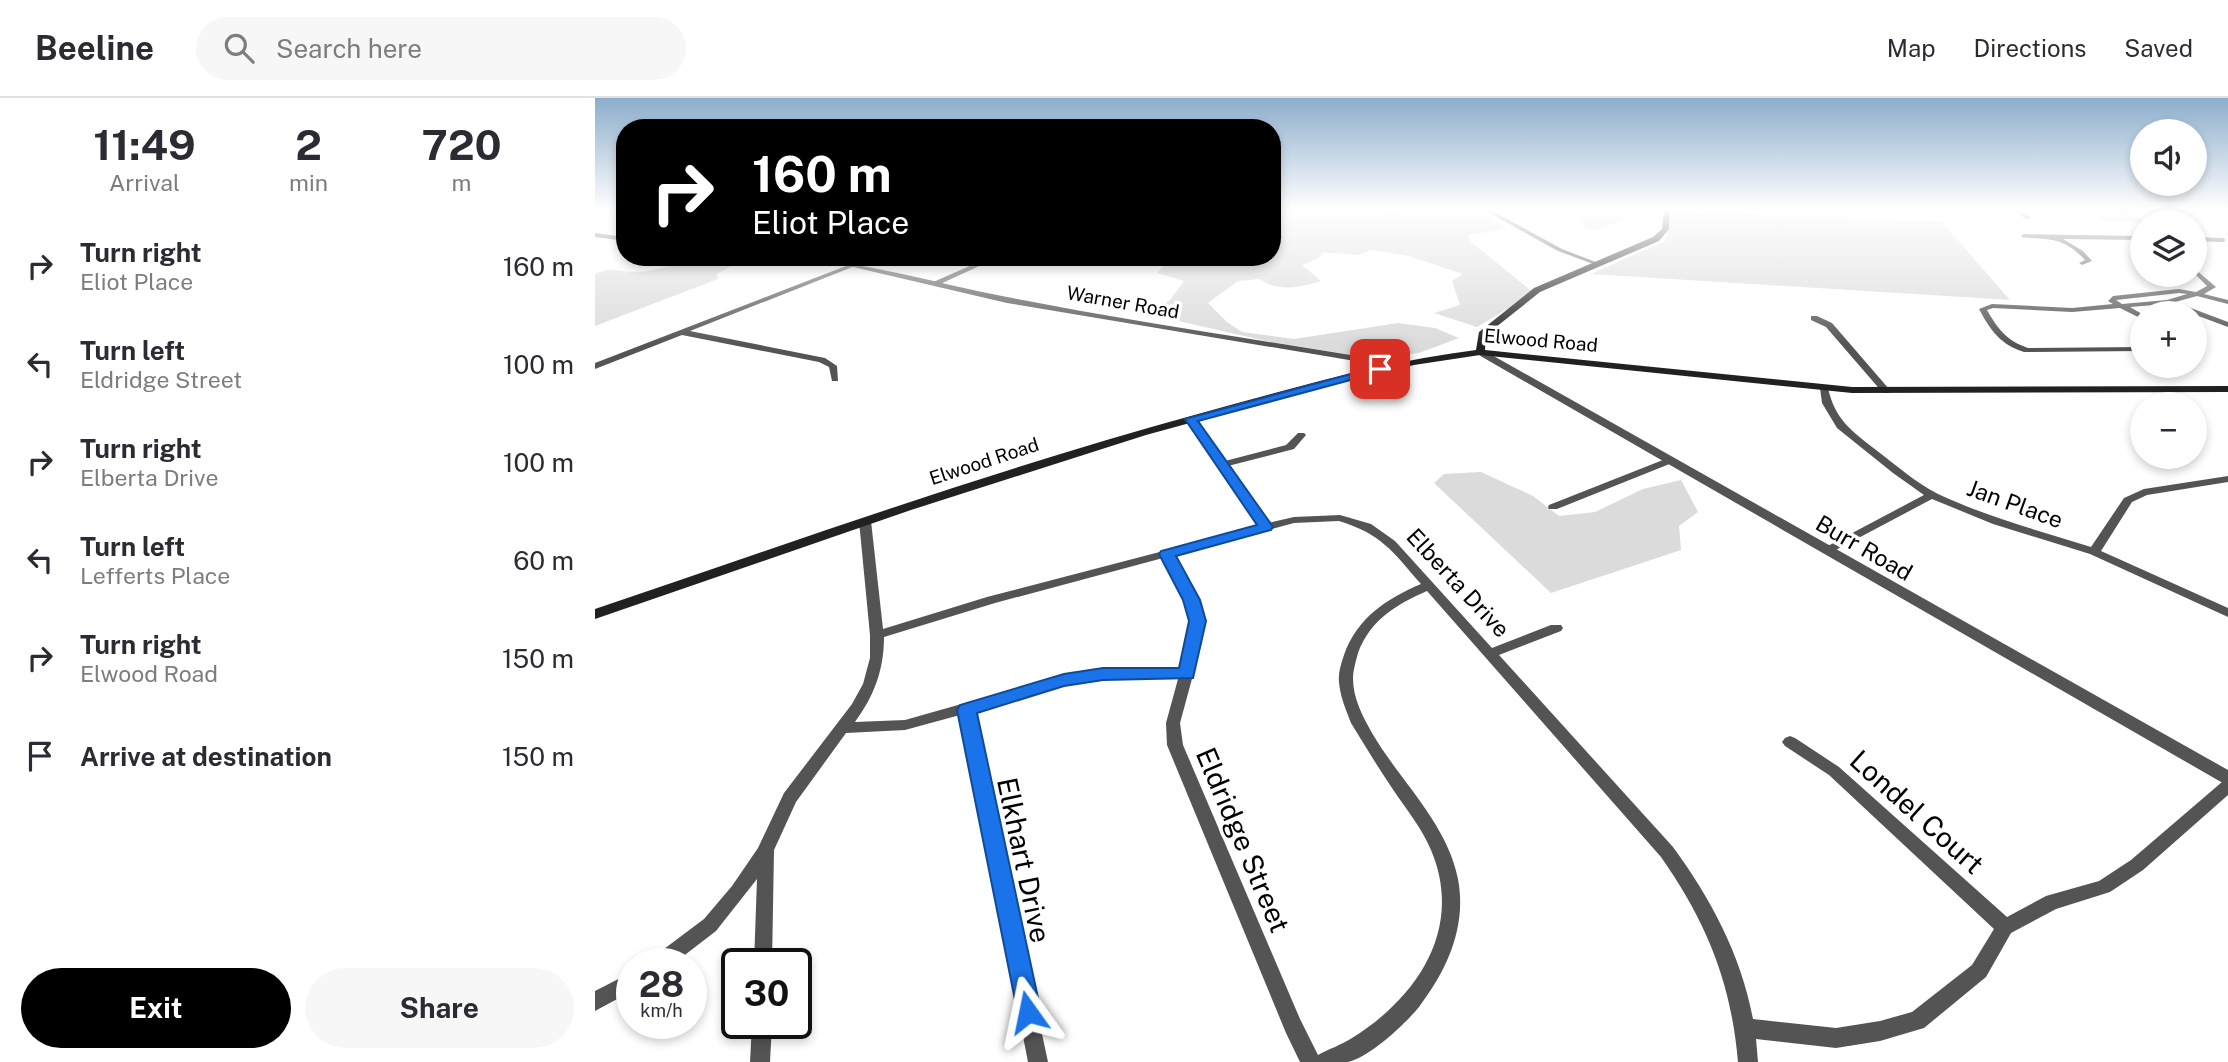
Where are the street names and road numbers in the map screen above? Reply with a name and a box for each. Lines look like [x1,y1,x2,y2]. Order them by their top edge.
street label: Warner Road [1065,281,1181,323]
street label: Elwood Road [1483,324,1599,356]
street label: Elwood Road [926,433,1042,489]
street label: Jan Place [1963,474,2067,533]
street label: Burr Road [1811,509,1917,586]
street label: Elberta Drive [1401,523,1515,642]
street label: Eldridge Street [1190,742,1297,937]
street label: Londel Court [1844,743,1991,880]
street label: Elkhart Drive [991,774,1058,945]

